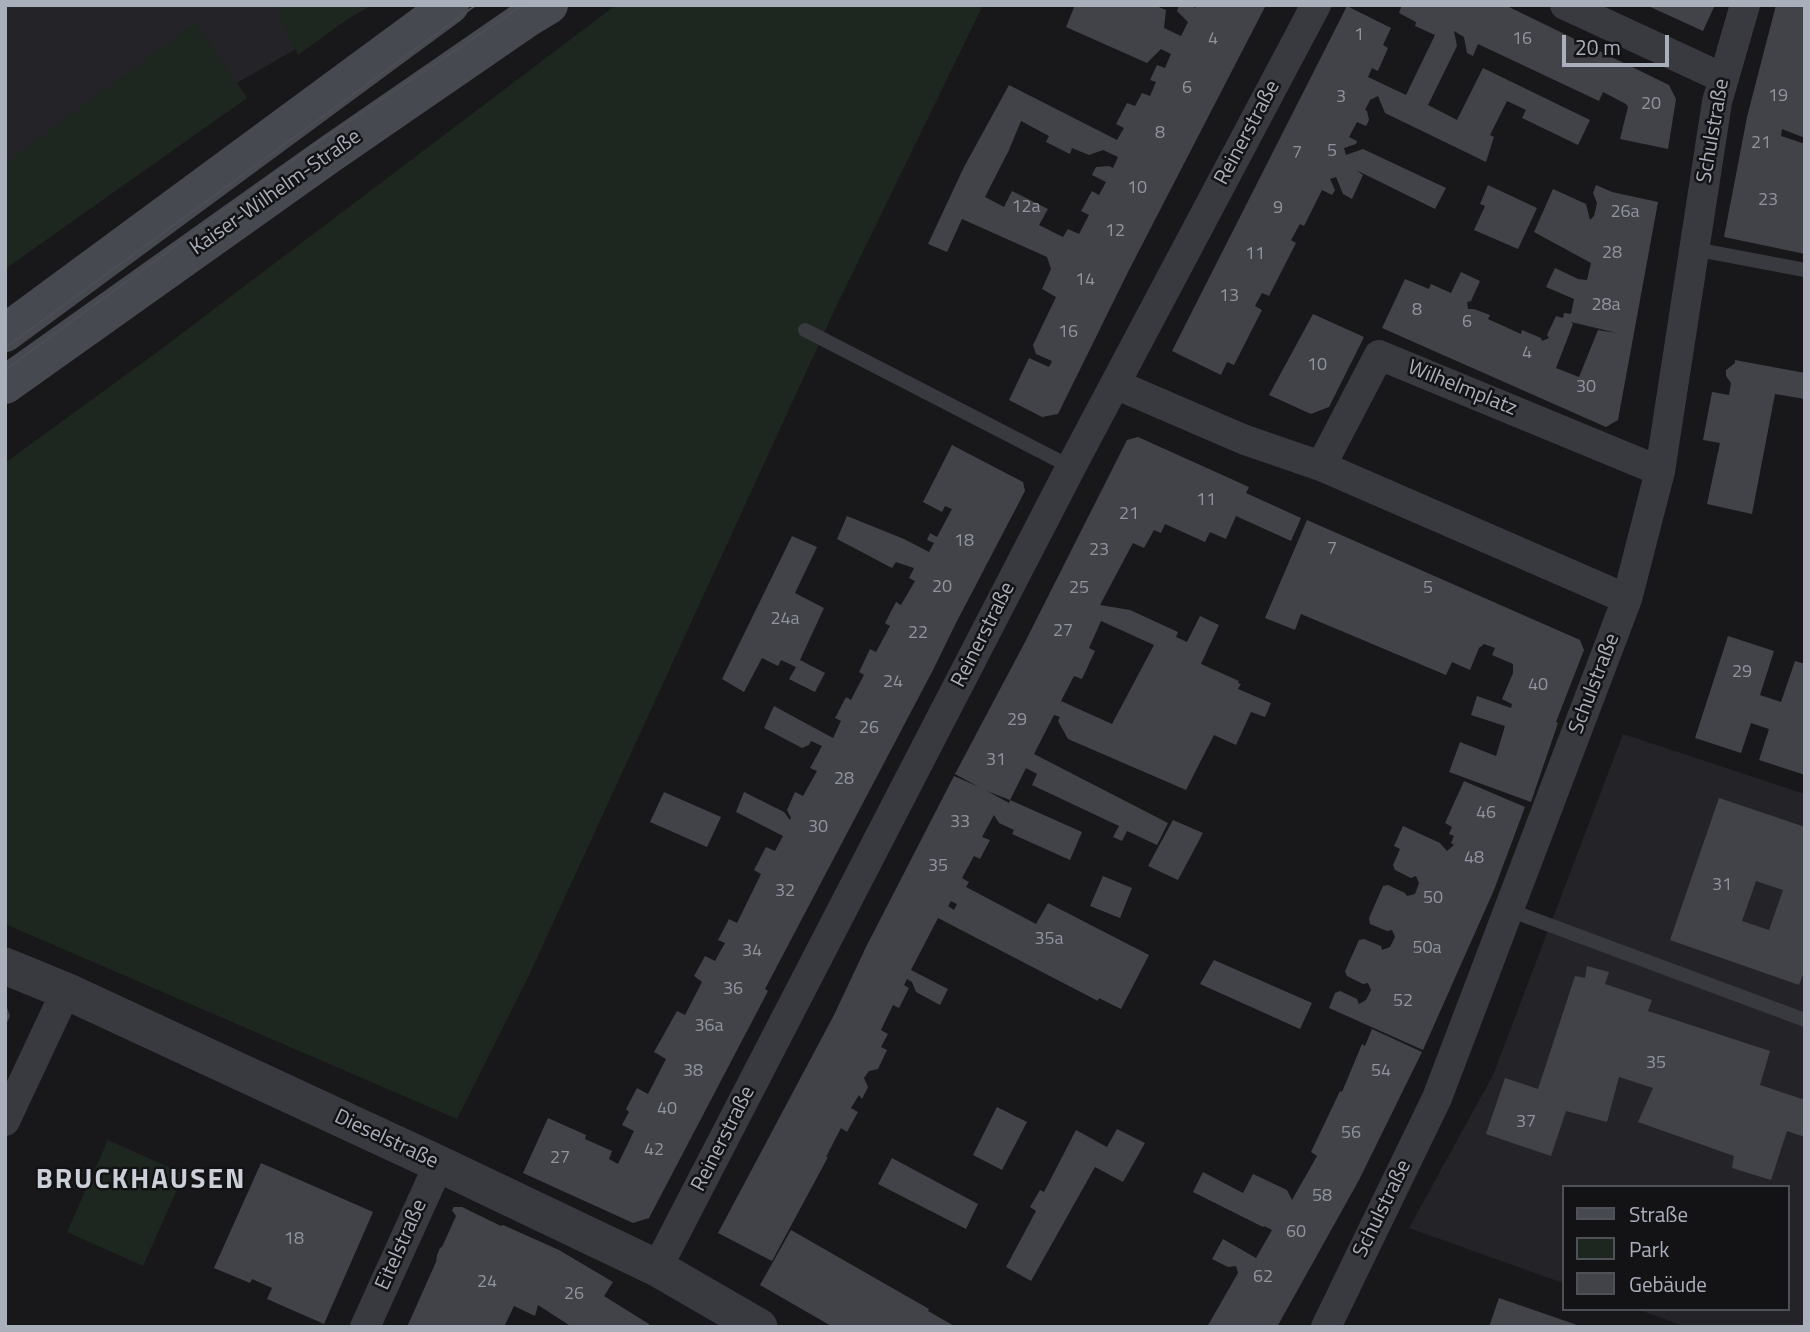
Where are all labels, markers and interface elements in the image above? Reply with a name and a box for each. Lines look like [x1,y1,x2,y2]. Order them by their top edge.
scale bar [1565,21,1672,65]
house number: 1 [1354,25,1364,47]
house number: 4 [1208,29,1218,51]
house number: 16 [1512,29,1532,51]
text: 20 m [1575,31,1621,63]
street label: Reinerstraße [1210,76,1286,190]
street label: Schulstraße [1692,77,1736,185]
house number: 6 [1182,78,1192,100]
house number: 19 [1768,86,1788,108]
house number: 3 [1336,87,1346,109]
house number: 20 [1641,94,1661,116]
house number: 8 [1155,123,1165,145]
street label: Kaiser-Wilhelm-Straße [186,125,366,261]
house number: 21 [1751,133,1771,155]
house number: 5 [1327,141,1337,163]
house number: 7 [1292,143,1302,165]
house number: 10 [1127,178,1147,200]
house number: 23 [1758,190,1778,212]
house number: 12a [1011,197,1041,219]
house number: 9 [1273,198,1283,220]
house number: 26a [1610,202,1640,224]
house number: 12 [1105,221,1125,243]
house number: 28 [1602,243,1622,265]
house number: 11 [1245,244,1265,266]
house number: 14 [1075,270,1095,292]
house number: 13 [1219,286,1239,308]
house number: 28a [1591,295,1621,317]
house number: 8 [1412,300,1422,322]
house number: 6 [1462,312,1472,334]
house number: 16 [1058,322,1078,344]
house number: 4 [1522,343,1532,365]
house number: 10 [1307,355,1327,377]
street label: Wilhelmplatz [1404,356,1520,422]
house number: 30 [1576,377,1596,399]
house number: 11 [1196,490,1216,512]
house number: 21 [1119,504,1139,526]
house number: 18 [954,531,974,553]
house number: 7 [1327,539,1337,561]
house number: 23 [1089,540,1109,562]
house number: 20 [932,577,952,599]
street label: Reinerstraße [947,578,1021,692]
house number: 25 [1069,578,1089,600]
house number: 5 [1423,578,1433,600]
house number: 24a [770,609,800,631]
house number: 27 [1053,621,1073,643]
house number: 22 [908,623,928,645]
street label: Schulstraße [1564,630,1626,738]
house number: 29 [1732,662,1752,684]
house number: 24 [883,672,903,694]
house number: 40 [1528,675,1548,697]
house number: 29 [1007,710,1027,732]
house number: 26 [859,718,879,740]
house number: 31 [986,750,1006,772]
house number: 28 [834,769,854,791]
house number: 46 [1476,803,1496,825]
house number: 33 [950,812,970,834]
house number: 30 [808,817,828,839]
house number: 48 [1464,848,1484,870]
house number: 35 [928,856,948,878]
house number: 31 [1712,875,1732,897]
house number: 32 [775,881,795,903]
house number: 50 [1423,888,1443,910]
house number: 35a [1034,929,1064,951]
house number: 50a [1412,938,1442,960]
house number: 34 [742,941,762,963]
house number: 36 [723,979,743,1001]
house number: 52 [1393,991,1413,1013]
house number: 36a [694,1016,724,1038]
house number: 35 [1646,1053,1666,1075]
house number: 38 [683,1061,703,1083]
house number: 54 [1371,1061,1391,1083]
street label: Reinerstraße [687,1082,761,1196]
house number: 40 [657,1099,677,1121]
street label: Dieselstraße [330,1105,442,1175]
house number: 37 [1516,1112,1536,1134]
house number: 56 [1341,1123,1361,1145]
house number: 42 [644,1140,664,1162]
house number: 27 [550,1148,570,1170]
street label: Schulstraße [1349,1156,1417,1262]
district label: BRUCKHAUSEN [37,1164,245,1198]
legend [1562,1185,1789,1311]
house number: 58 [1312,1186,1332,1208]
street label: Eitelstraße [371,1196,433,1294]
text: Straße [1629,1198,1688,1230]
house number: 60 [1286,1222,1306,1244]
house number: 18 [284,1229,304,1251]
text: Park [1629,1233,1669,1265]
house number: 62 [1253,1267,1273,1289]
text: Gebäude [1629,1268,1707,1300]
house number: 24 [477,1272,497,1294]
house number: 26 [564,1284,584,1306]

